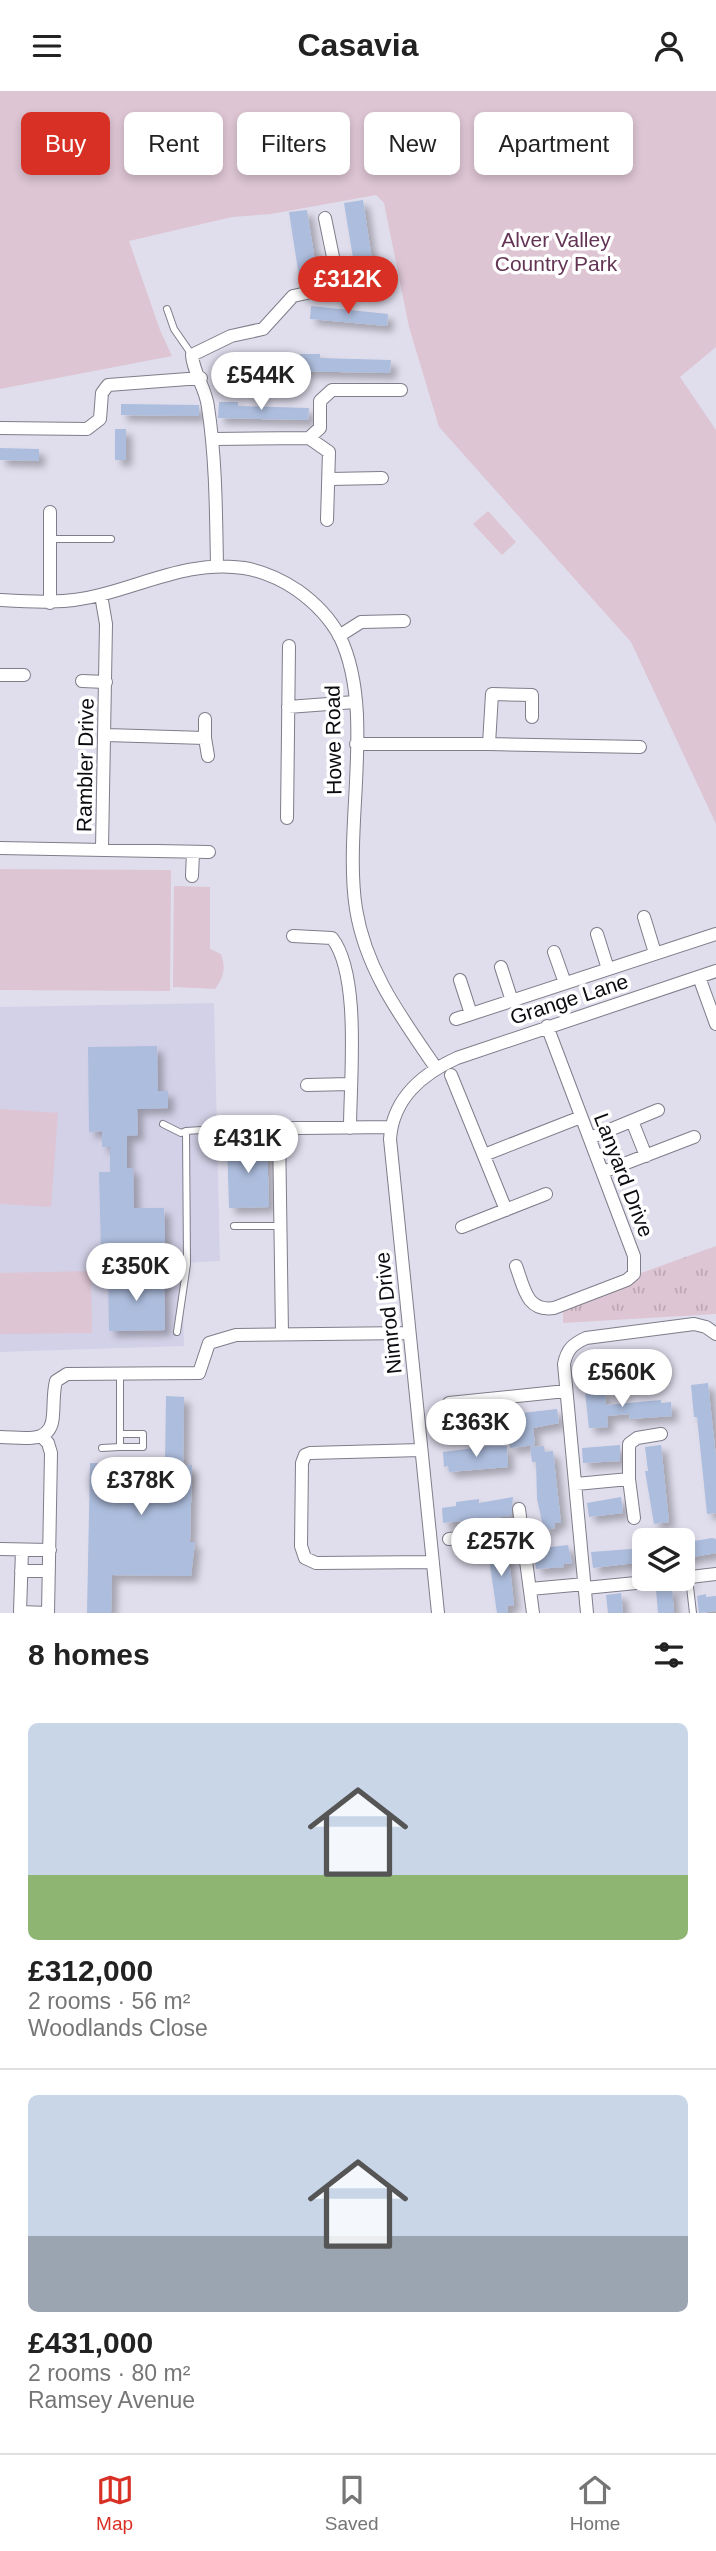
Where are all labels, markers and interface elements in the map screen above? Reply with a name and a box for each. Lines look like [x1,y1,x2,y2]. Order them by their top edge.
icon: menu [28,27,66,65]
text: Casavia [298,27,418,63]
icon: person [650,27,688,65]
chip: Buy [21,112,110,175]
chip: Rent [124,112,223,175]
chip: Filters [237,112,350,175]
chip: New [364,112,460,175]
chip: Apartment [474,112,633,175]
park label: Alver Valley Country Park [495,228,618,275]
pin: £312K [299,257,397,316]
text: £312K [314,266,382,292]
pin: £544K [212,353,310,412]
text: £544K [227,362,295,388]
street label: Howe Road [321,685,345,795]
street label: Rambler Drive [72,698,98,832]
street label: Grange Lane [507,969,631,1029]
street label: Lanyard Drive [590,1110,658,1240]
pin: £431K [199,1115,297,1175]
text: £431K [214,1125,282,1151]
pin: £350K [87,1243,185,1303]
street label: Nimrod Drive [370,1251,406,1375]
text: £350K [102,1253,170,1279]
pin: £560K [573,1349,671,1409]
text: £560K [588,1359,656,1385]
pin: £363K [427,1399,525,1459]
text: £363K [442,1409,510,1435]
pin: £378K [92,1457,190,1517]
text: £378K [107,1467,175,1493]
pin: £257K [452,1519,550,1578]
text: £257K [467,1528,535,1554]
map controls [632,1528,695,1591]
button: layers [632,1528,695,1591]
icon: filters [650,1636,688,1674]
text: 8 homes [28,1638,150,1671]
icon: home [295,1769,421,1895]
text: £312,000 [28,1954,153,1987]
text: 2 rooms · 56 m² [28,1988,190,2014]
text: Woodlands Close [28,2015,208,2041]
icon: home [295,2141,421,2267]
text: £431,000 [28,2326,153,2359]
text: 2 rooms · 80 m² [28,2360,190,2386]
text: Ramsey Avenue [28,2387,195,2413]
tab: Map [96,2471,134,2535]
tab: Saved [325,2471,379,2535]
tab: Home [570,2471,620,2535]

